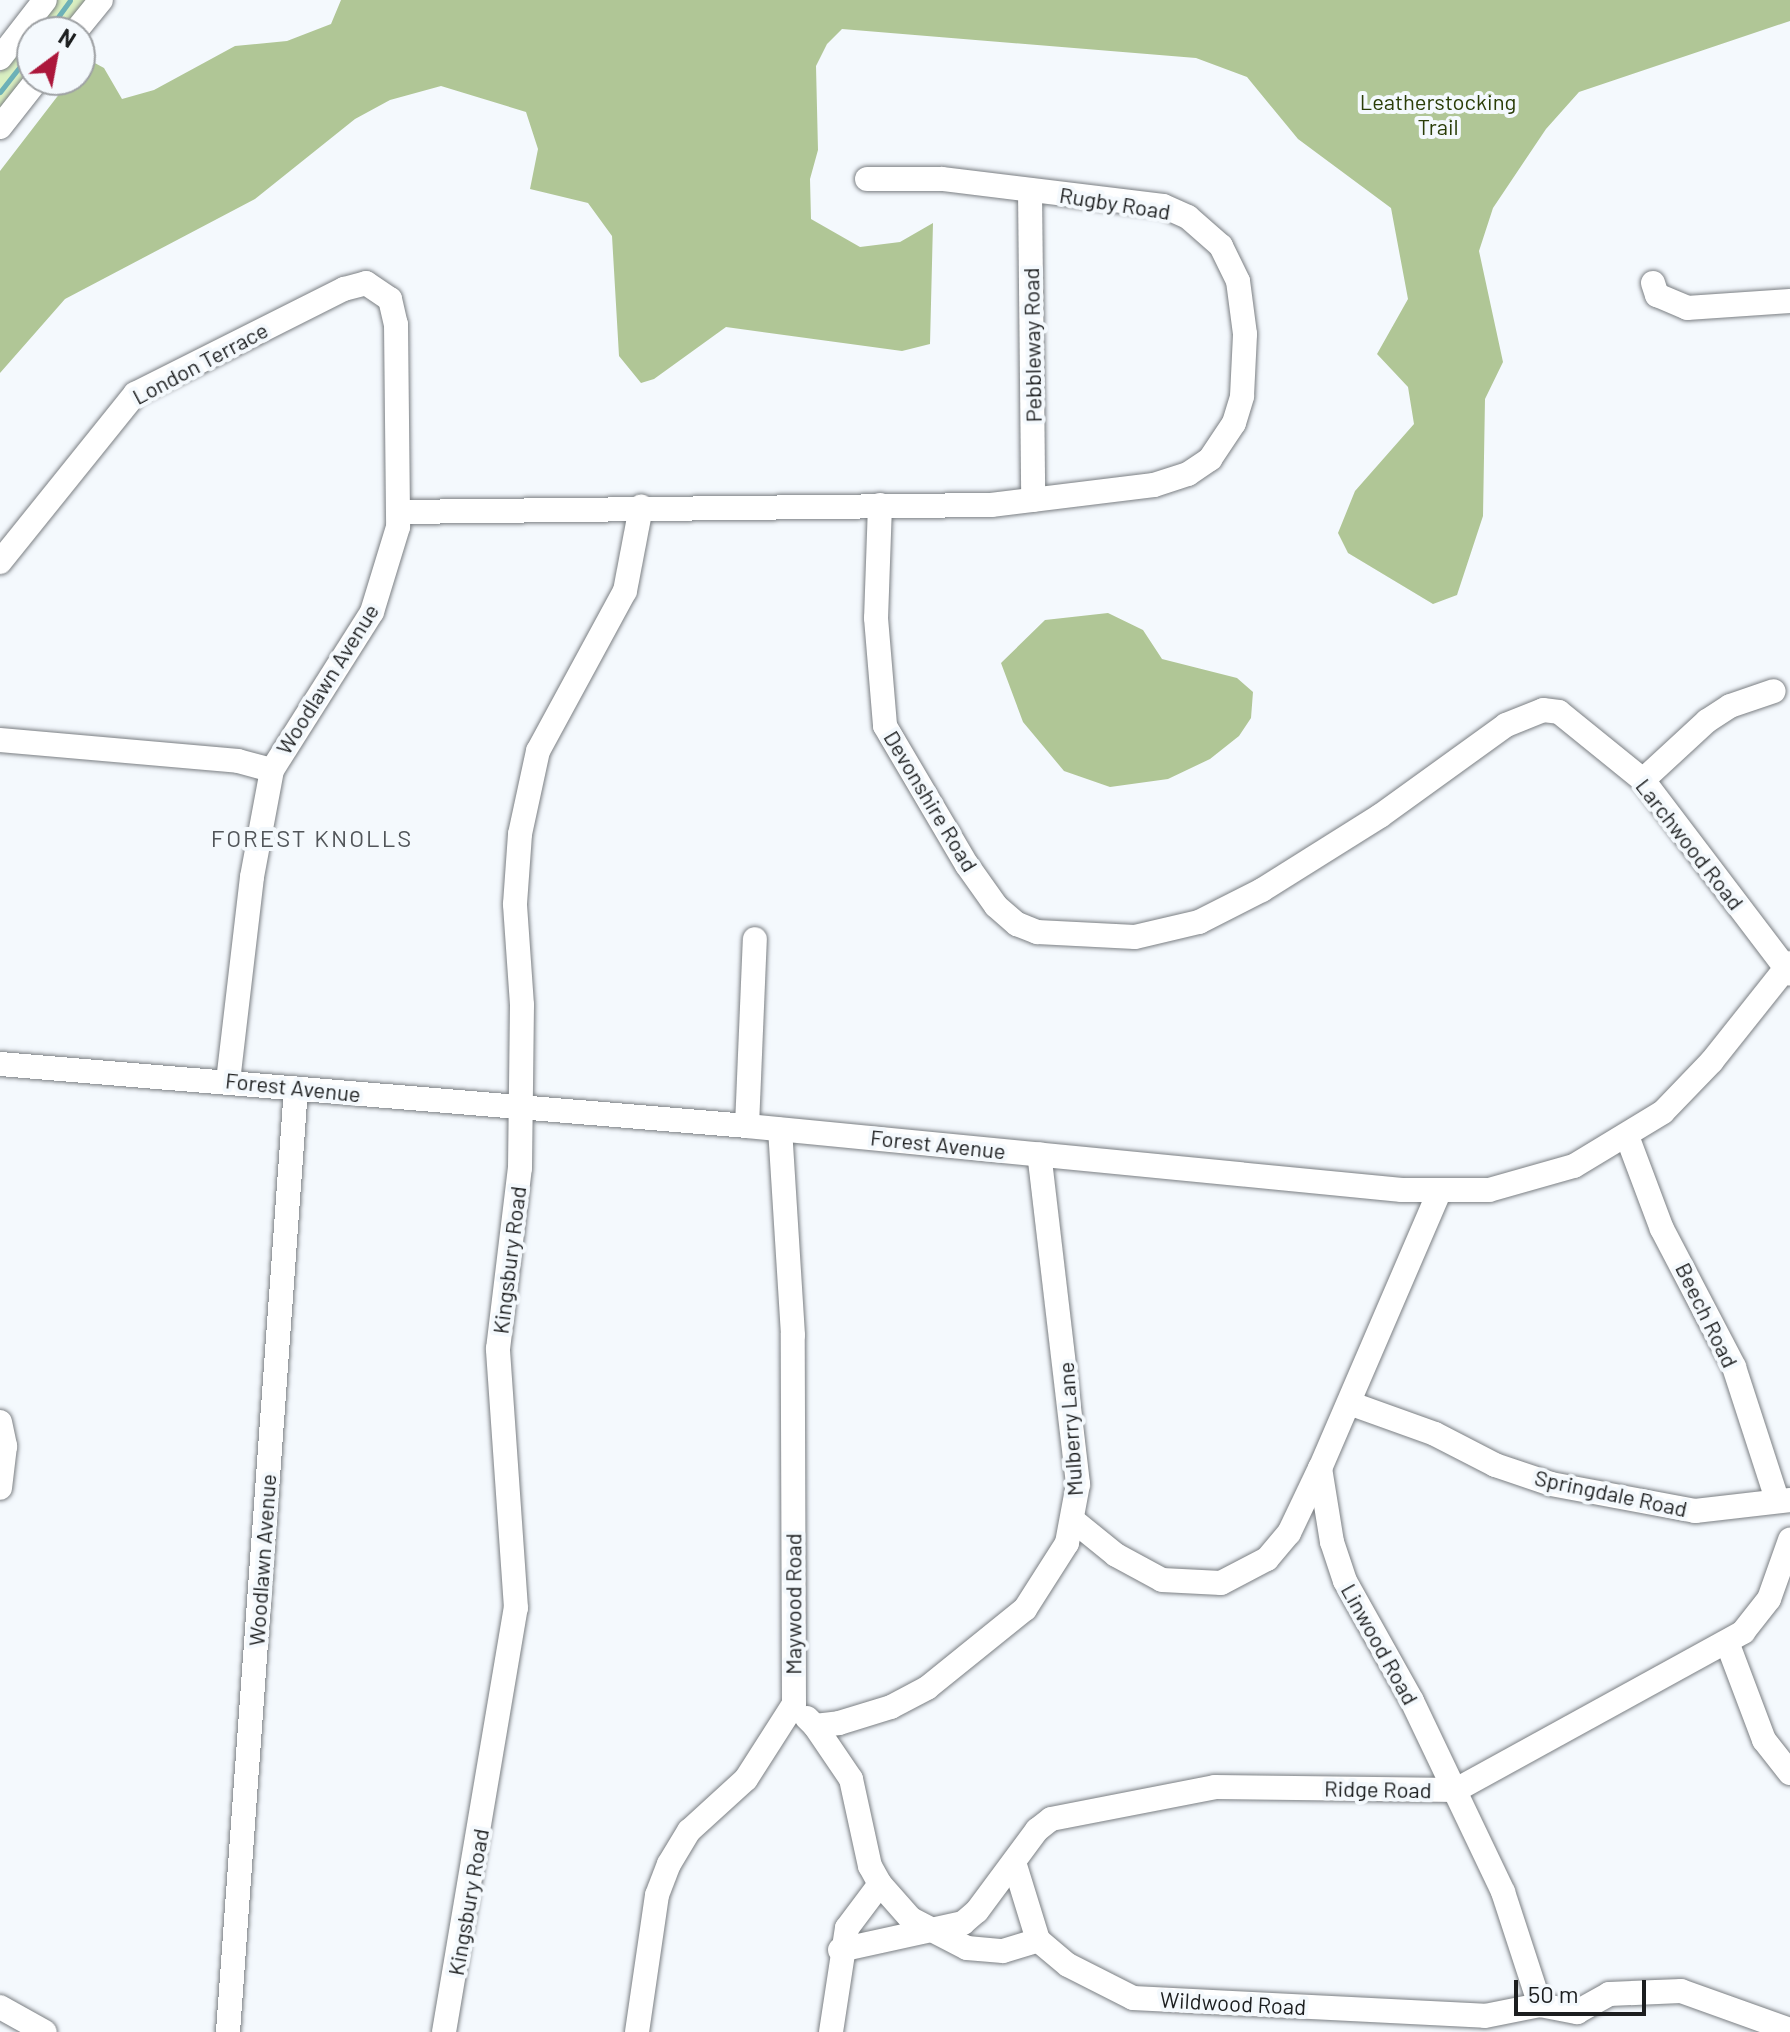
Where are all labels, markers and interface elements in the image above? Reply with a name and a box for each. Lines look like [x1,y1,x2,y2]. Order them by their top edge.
north arrow [16,16,96,96]
text: N [55,22,81,52]
park label: Leatherstocking Trail [1360,88,1516,140]
street label: Rugby Road [1058,181,1172,225]
street label: Pebbleway Road [1017,267,1047,423]
street label: London Terrace [128,316,272,410]
street label: Woodlawn Avenue [270,599,384,759]
street label: Devonshire Road [879,726,983,876]
street label: Larchwood Road [1631,773,1749,915]
district label: FOREST KNOLLS [211,824,413,852]
street label: Forest Avenue [224,1067,362,1107]
street label: Forest Avenue [869,1124,1007,1164]
street label: Kingsbury Road [487,1185,531,1335]
street label: Beech Road [1670,1258,1744,1372]
street label: Mulberry Lane [1052,1361,1088,1497]
street label: Springdale Road [1532,1464,1690,1522]
street label: Woodlawn Avenue [243,1473,281,1647]
street label: Maywood Road [780,1533,806,1675]
street label: Linwood Road [1336,1579,1424,1709]
street label: Ridge Road [1324,1775,1432,1803]
street label: Kingsbury Road [442,1826,494,1978]
scale bar [1518,1964,1650,2014]
text: 50 m [1528,1979,1579,2008]
street label: Wildwood Road [1159,1986,1307,2020]

